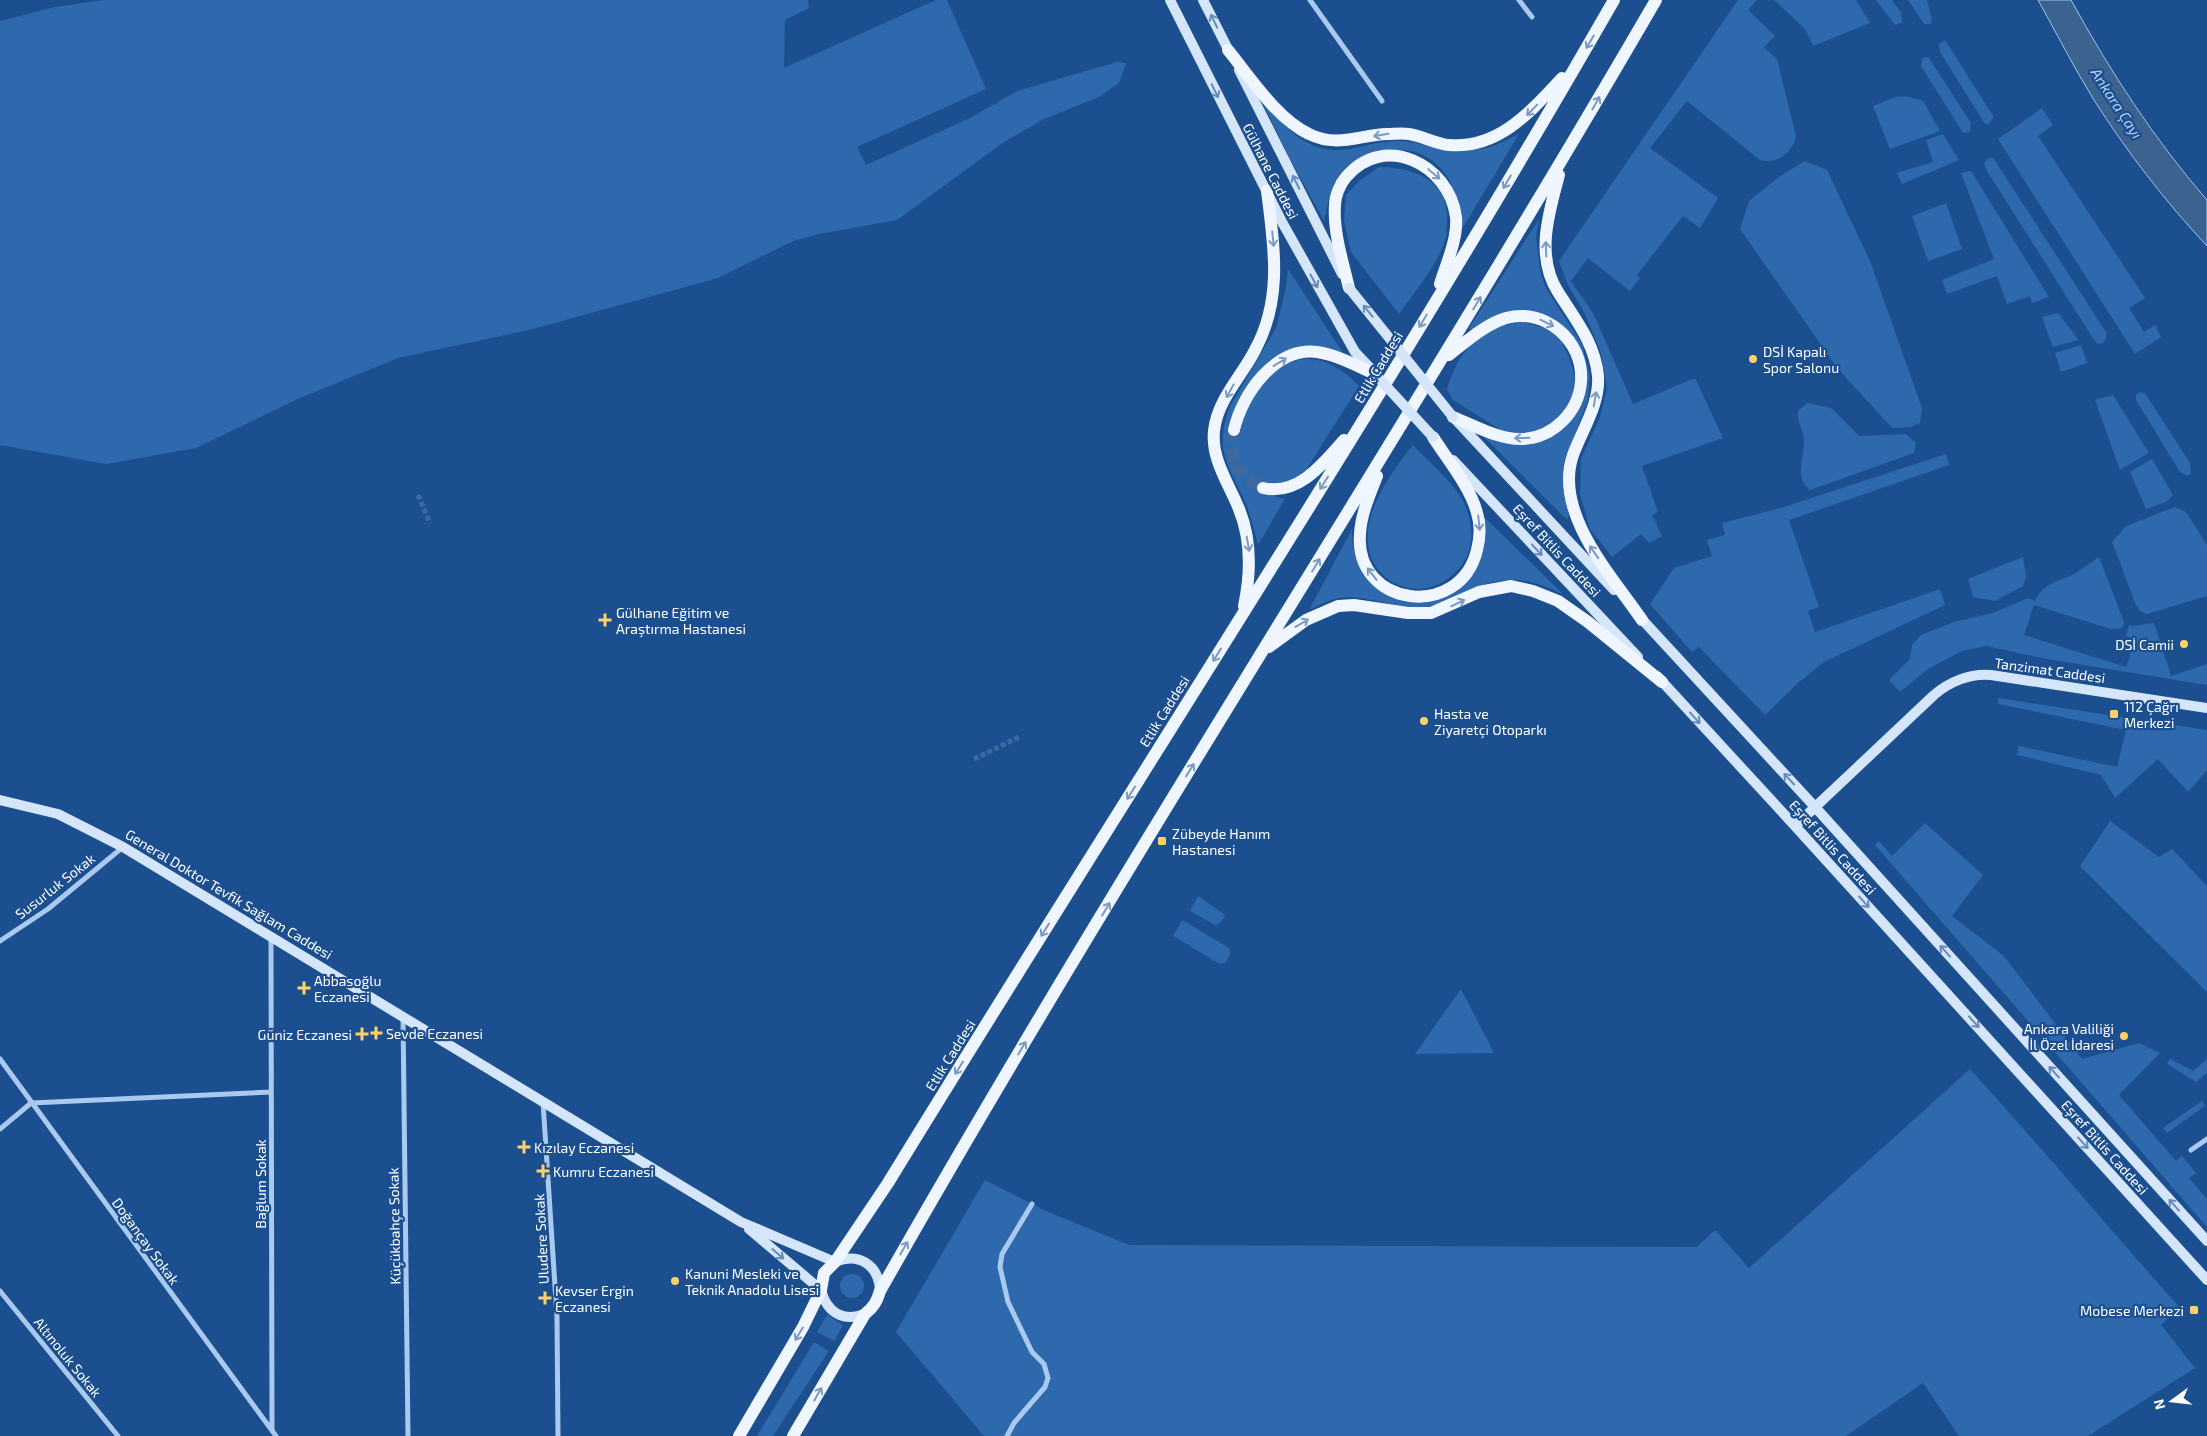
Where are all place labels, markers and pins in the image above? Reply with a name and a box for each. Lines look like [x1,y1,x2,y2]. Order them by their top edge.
place label: DSİ Kapalı Spor Salonu [1763,343,1839,376]
marker: DSİ Kapalı Spor Salonu [1747,353,1759,365]
place label: Gülhane Eğitim ve Araştırma Hastanesi [616,604,746,638]
marker: Gülhane Eğitim ve Araştırma Hastanesi [598,613,612,627]
place label: DSİ Camii [2115,636,2174,653]
marker: DSİ Camii [2178,638,2190,650]
place label: 112 Çağrı Merkezi [2124,698,2179,731]
place label: Hasta ve Ziyaretçi Otoparkı [1434,705,1547,739]
marker: 112 Çağrı Merkezi [2108,708,2120,720]
marker: Hasta ve Ziyaretçi Otoparkı [1418,715,1430,727]
place label: Zübeyde Hanım Hastanesi [1172,825,1270,858]
marker: Zübeyde Hanım Hastanesi [1156,835,1168,847]
place label: Abbasoğlu Eczanesi [314,972,381,1005]
marker: Abbasoğlu Eczanesi [298,982,310,994]
place label: Ankara Valiliği İl Özel İdaresi [2024,1020,2114,1053]
place label: Sevde Eczanesi [386,1025,483,1042]
place label: Güniz Eczanesi [258,1026,352,1043]
marker: Sevde Eczanesi [370,1027,382,1039]
marker: Güniz Eczanesi [356,1028,368,1040]
marker: Ankara Valiliği İl Özel İdaresi [2118,1030,2130,1042]
place label: Kızılay Eczanesi [534,1139,634,1156]
marker: Kızılay Eczanesi [518,1141,530,1153]
place label: Kumru Eczanesi [553,1163,654,1180]
marker: Kumru Eczanesi [537,1165,549,1177]
place label: Kanuni Mesleki ve Teknik Anadolu Lisesi [685,1265,819,1298]
marker: Kanuni Mesleki ve Teknik Anadolu Lisesi [669,1275,681,1287]
place label: Kevser Ergin Eczanesi [555,1282,634,1315]
marker: Kevser Ergin Eczanesi [539,1292,551,1304]
place label: Mobese Merkezi [2080,1302,2184,1319]
marker: Mobese Merkezi [2188,1304,2200,1316]

